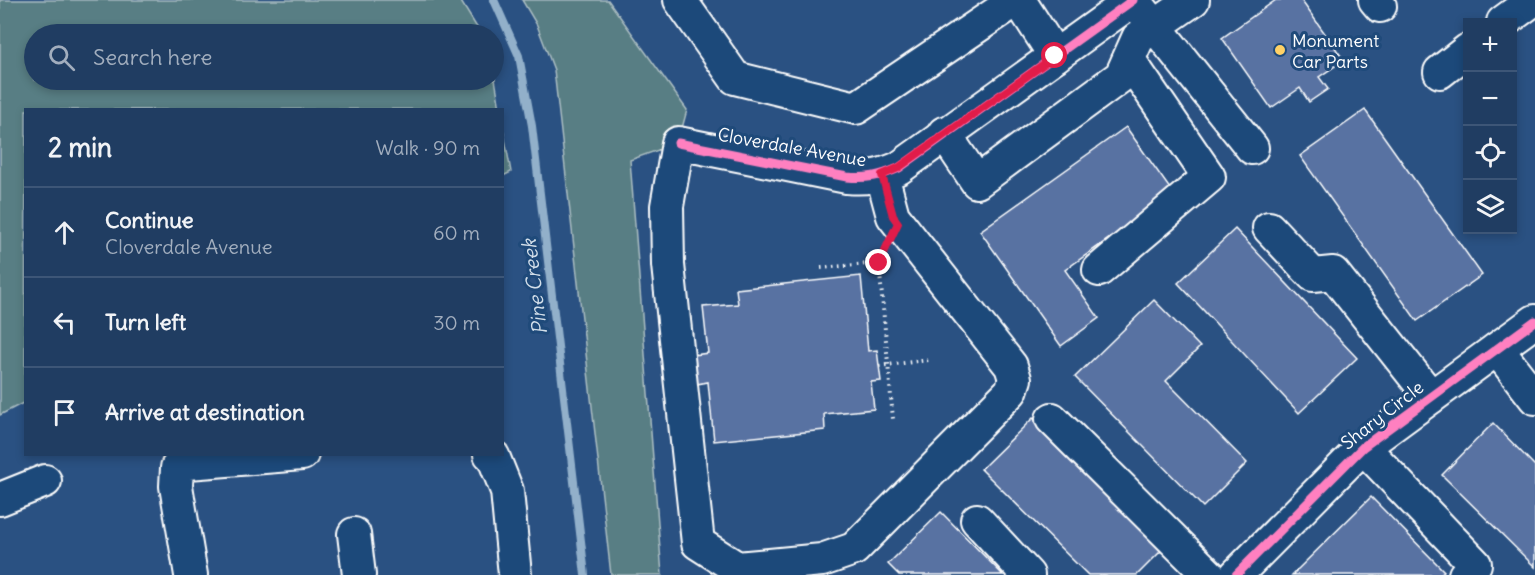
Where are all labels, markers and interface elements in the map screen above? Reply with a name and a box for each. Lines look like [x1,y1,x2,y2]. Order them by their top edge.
map controls [1463,18,1517,234]
button: + [1463,18,1517,72]
search box [24,24,504,90]
place label: Monument Car Parts [1292,29,1379,73]
icon: search [45,41,78,74]
route start [1041,42,1067,68]
text: Search here [93,43,212,71]
marker: Monument Car Parts [1273,43,1287,57]
button: − [1463,72,1517,126]
street label: Cloverdale Avenue [716,123,868,171]
button: locate [1463,126,1517,180]
text: 2 min [48,131,112,164]
text: Walk · 90 m [375,135,480,160]
button: layers [1463,180,1517,234]
text: Continue [105,206,194,234]
icon: ahead [48,216,81,249]
text: 60 m [433,220,480,245]
text: Cloverdale Avenue [105,234,273,259]
water label: Pine Creek [516,236,552,336]
route end [865,249,891,275]
icon: left [48,306,81,339]
text: Turn left [105,308,186,336]
text: 30 m [433,310,480,335]
street label: Shary Circle [1336,376,1428,454]
icon: arrive [48,396,81,429]
text: Arrive at destination [105,398,305,426]

